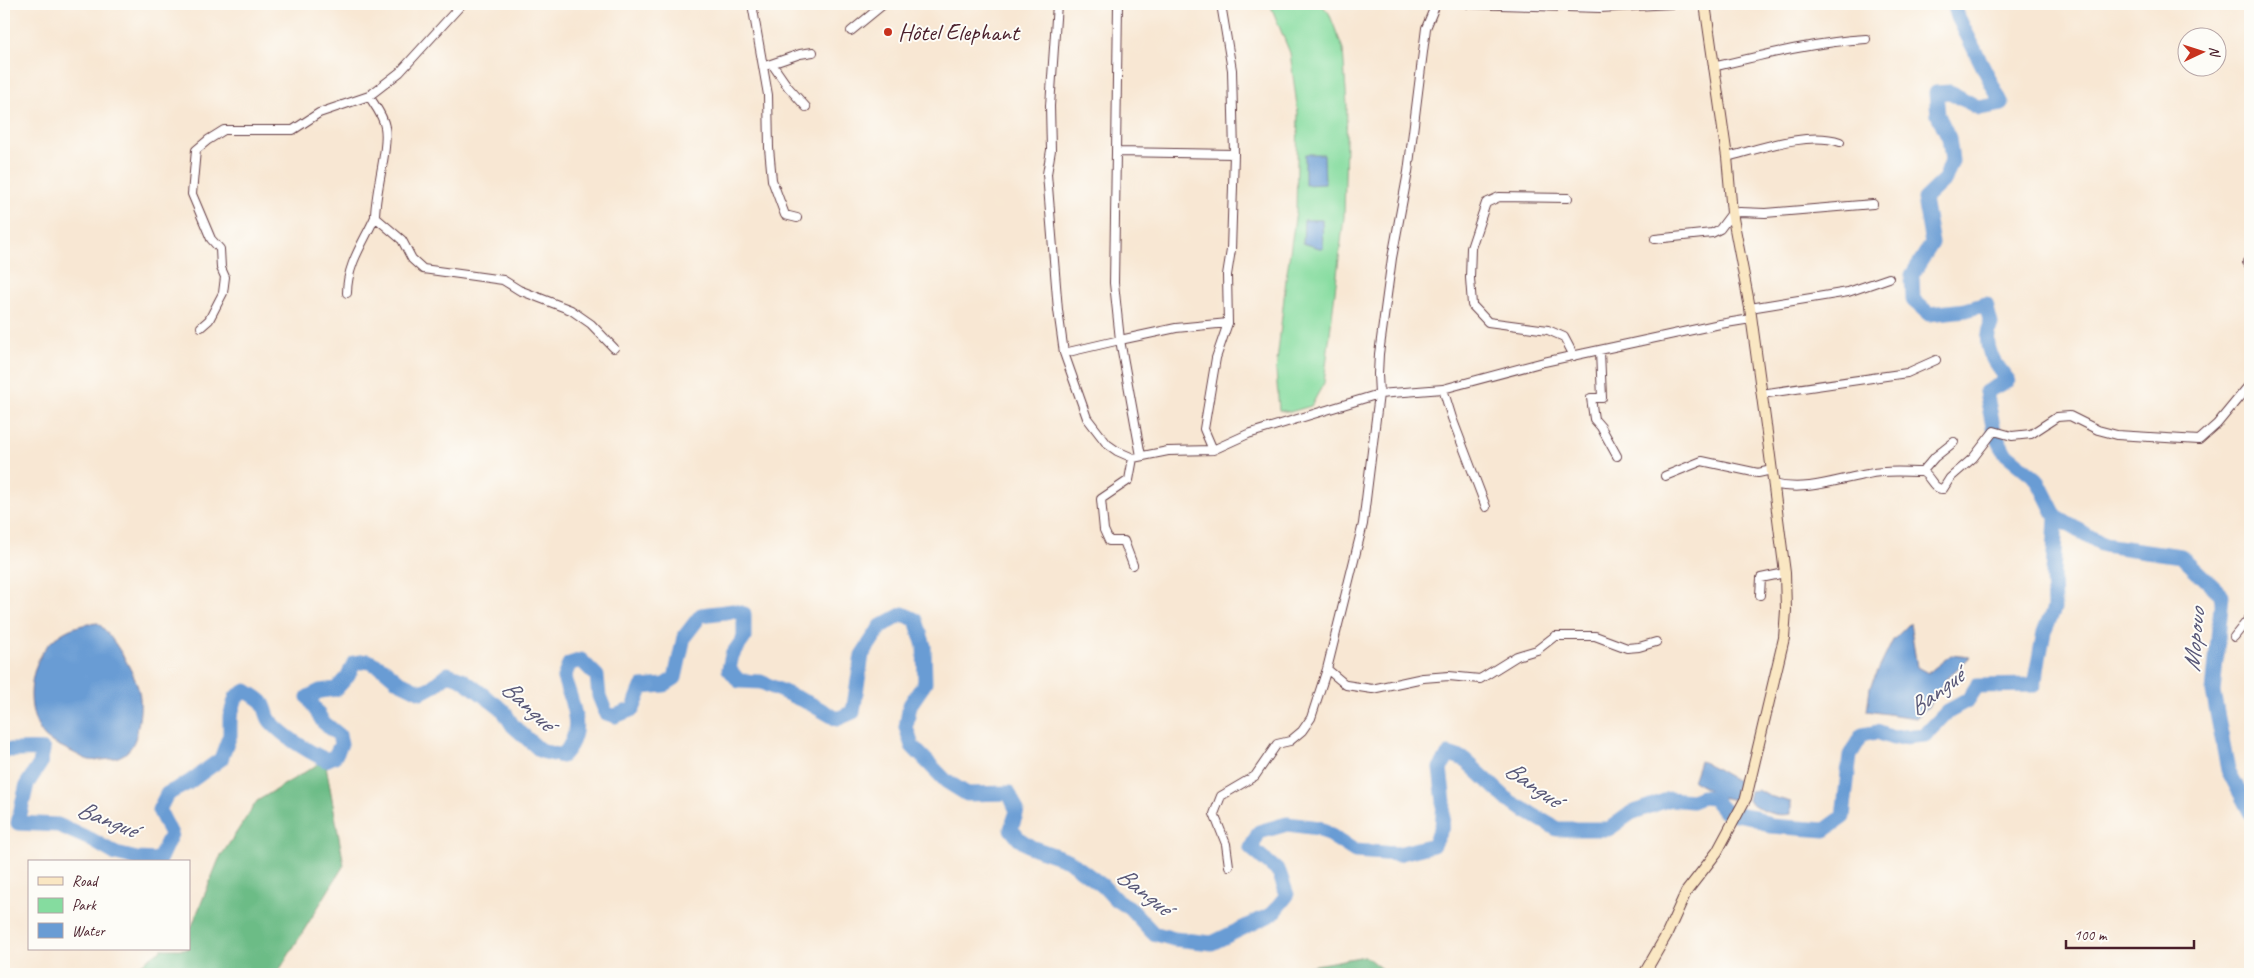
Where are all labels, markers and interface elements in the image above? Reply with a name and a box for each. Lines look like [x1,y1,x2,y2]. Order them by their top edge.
place label: Hôtel Elephant [898,17,1021,47]
marker: Hôtel Elephant [882,26,894,38]
north arrow [2176,28,2226,78]
text: N [2206,46,2223,58]
water label: Mopouo [2175,604,2213,673]
water label: Bangué [1902,657,1976,723]
water label: Bangué [495,672,566,742]
water label: Bangué [1499,753,1573,819]
water label: Bangué [73,793,148,848]
water label: Bangué [1110,859,1183,927]
legend [28,860,190,950]
text: Road [72,872,99,891]
text: Park [72,896,97,915]
scale bar [2066,918,2194,950]
text: Water [72,922,106,941]
text: 100 m [2074,926,2108,945]

